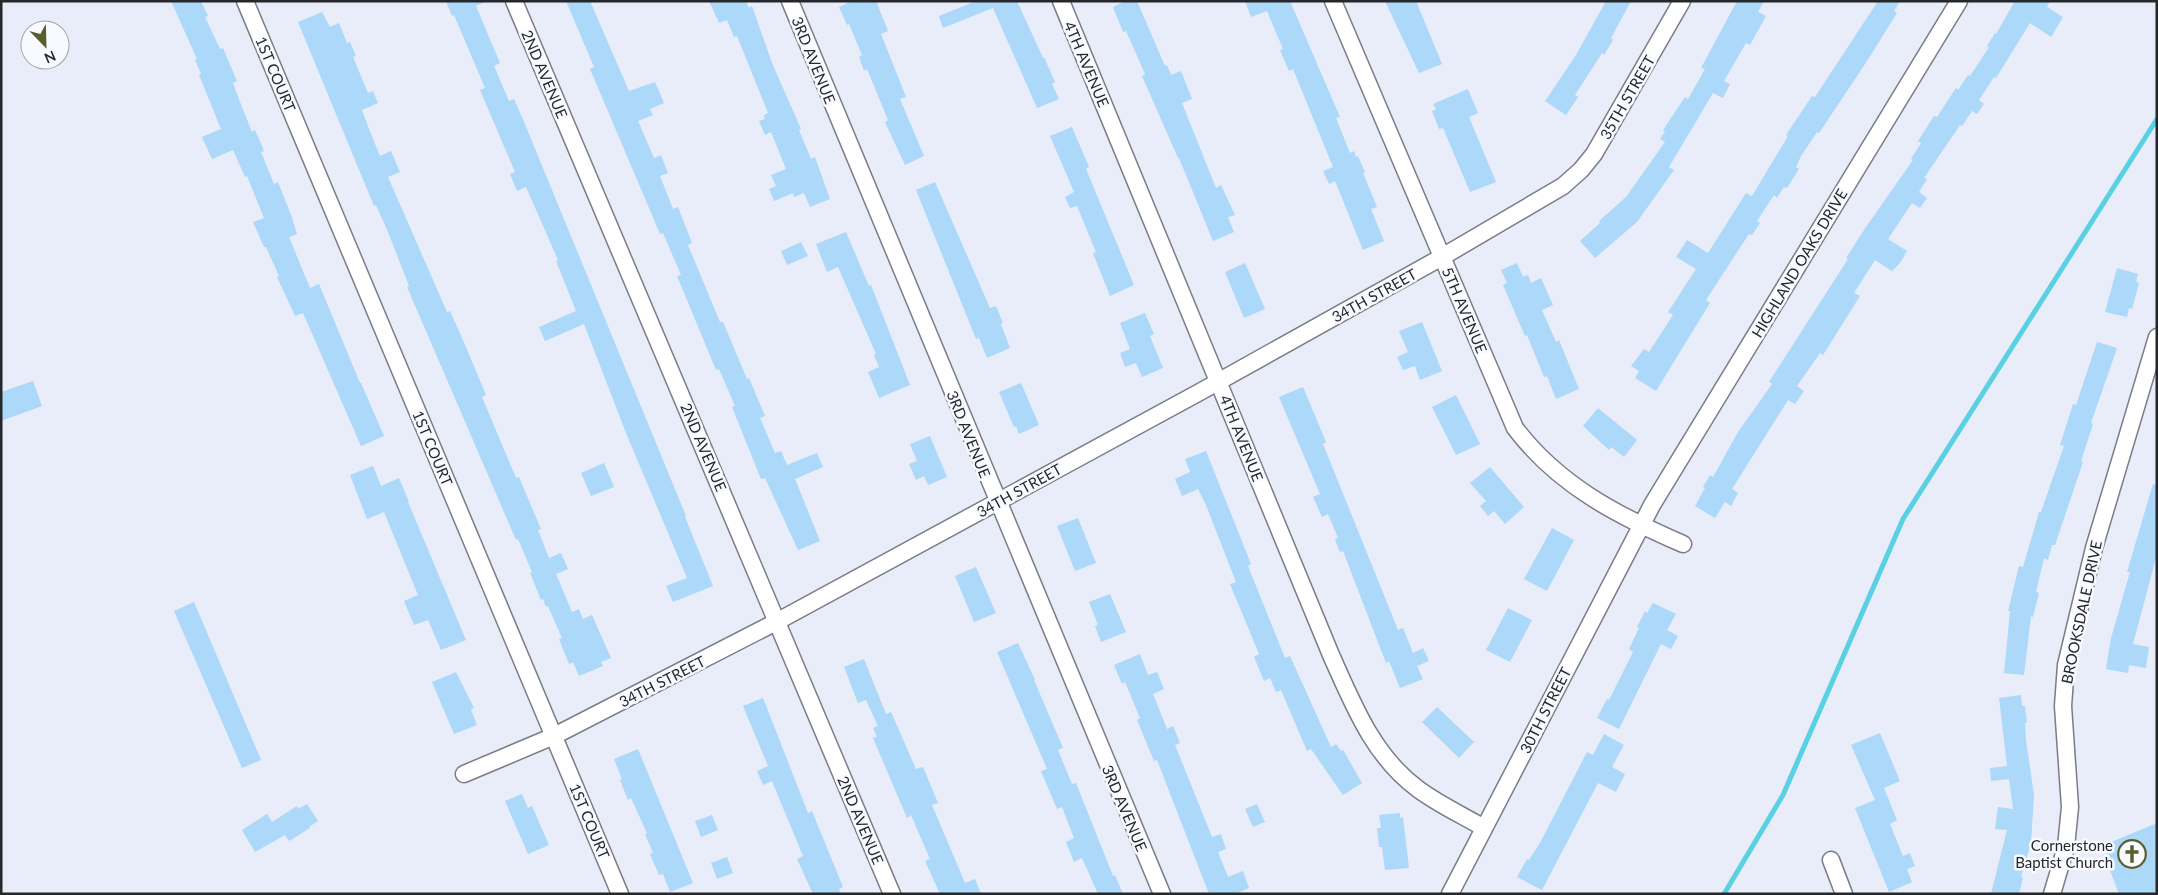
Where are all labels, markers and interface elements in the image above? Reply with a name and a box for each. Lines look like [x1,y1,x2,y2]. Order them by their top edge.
street label: 3RD AVENUE [788,14,840,106]
street label: 4TH AVENUE [1061,18,1113,110]
north arrow [20,20,70,70]
street label: 2ND AVENUE [518,27,572,121]
street label: 1ST COURT [252,34,300,114]
text: N [42,47,59,67]
street label: 35TH STREET [1596,52,1658,142]
street label: HIGHLAND OAKS DRIVE [1747,185,1851,341]
street label: 34TH STREET [1328,264,1420,326]
street label: 5TH AVENUE [1439,264,1491,356]
street label: 3RD AVENUE [943,388,995,480]
street label: 4TH AVENUE [1216,392,1268,484]
street label: 2ND AVENUE [677,400,731,494]
street label: 1ST COURT [409,408,457,488]
street label: 34TH STREET [973,459,1065,521]
street label: BROOKSDALE DRIVE [2057,539,2105,685]
street label: 34TH STREET [616,652,708,710]
street label: 30TH STREET [1516,664,1574,756]
street label: 3RD AVENUE [1099,762,1151,854]
street label: 2ND AVENUE [834,773,888,867]
street label: 1ST COURT [566,781,614,861]
place label: Cornerstone Baptist Church [2015,836,2113,871]
church icon: Cornerstone Baptist Church [2117,839,2147,869]

